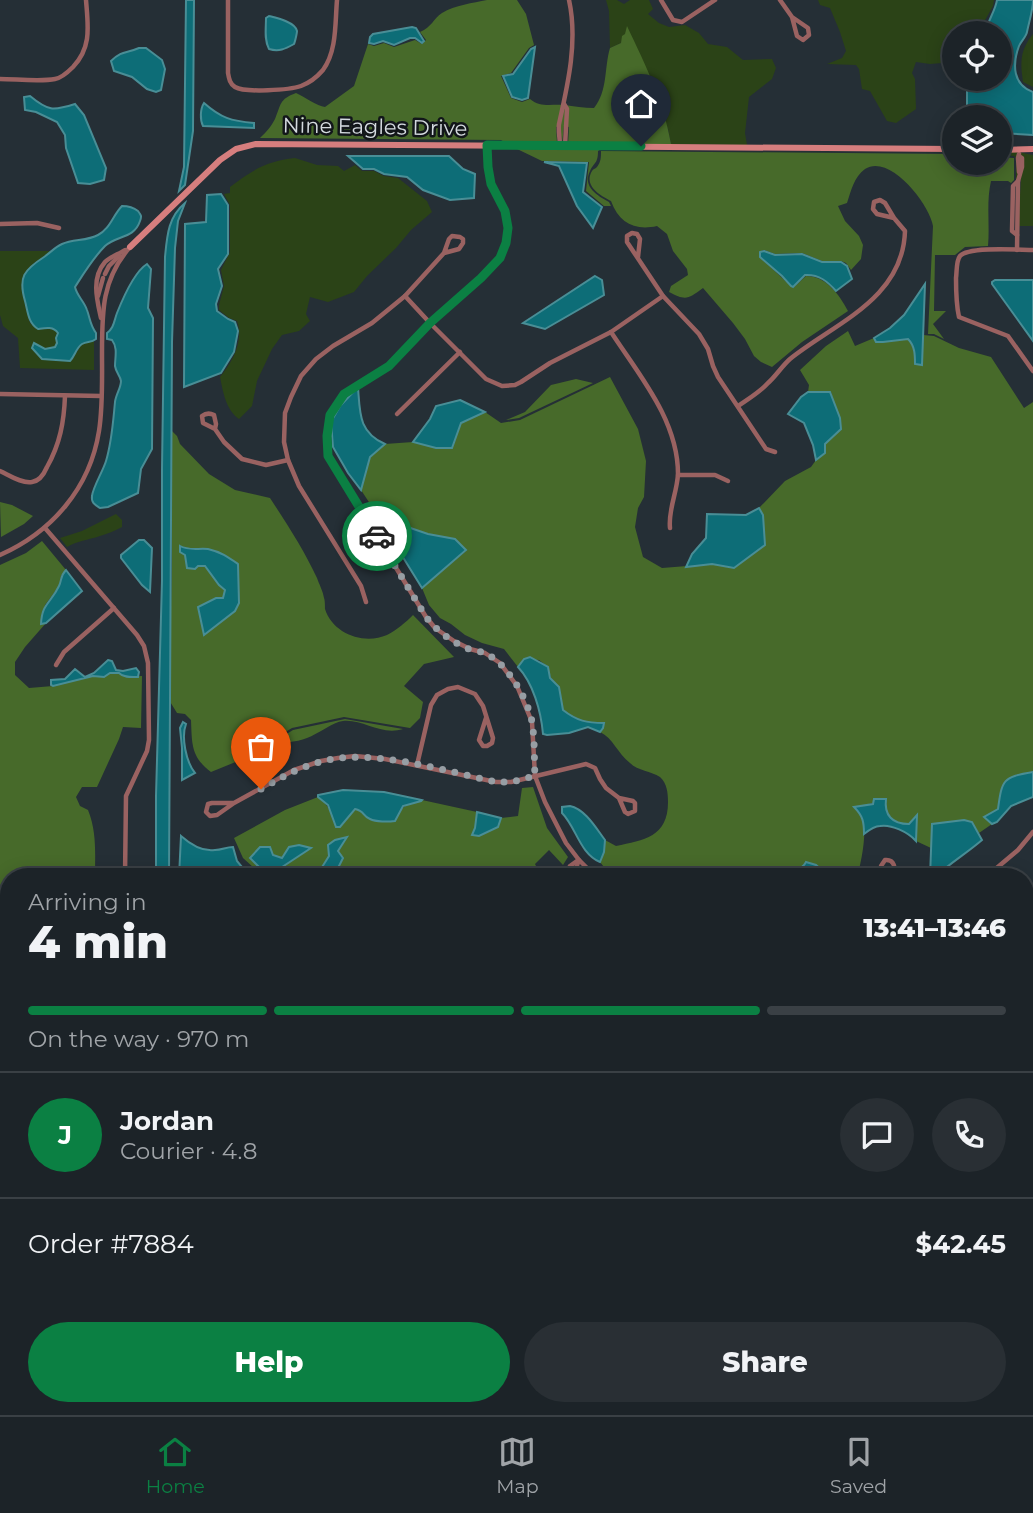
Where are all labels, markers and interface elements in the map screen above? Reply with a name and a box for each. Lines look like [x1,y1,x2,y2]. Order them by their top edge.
map controls [942,21,1012,175]
button: locate [942,21,1012,91]
pin [611,74,671,146]
icon: home [622,85,660,123]
button: layers [942,105,1012,175]
street label: Nine Eagles Drive [282,112,468,141]
courier [342,501,412,571]
icon: car [358,517,396,555]
pin [231,717,291,789]
icon: bag [242,728,280,766]
text: Arriving in [28,888,147,916]
text: 13:41–13:46 [863,912,1006,944]
text: 4 min [28,913,168,970]
text: On the way · 970 m [28,1025,249,1053]
button: chat [840,1098,914,1172]
button: phone [932,1098,1006,1172]
text: Jordan [120,1105,214,1137]
text: J [58,1119,72,1151]
text: Courier · 4.8 [120,1137,257,1165]
text: Order #7884 [28,1228,194,1260]
text: $42.45 [915,1228,1006,1260]
button: Help [28,1322,510,1402]
button: Share [524,1322,1006,1402]
tab: Home [146,1433,205,1498]
tab: Map [496,1433,539,1498]
tab: Saved [830,1433,887,1498]

